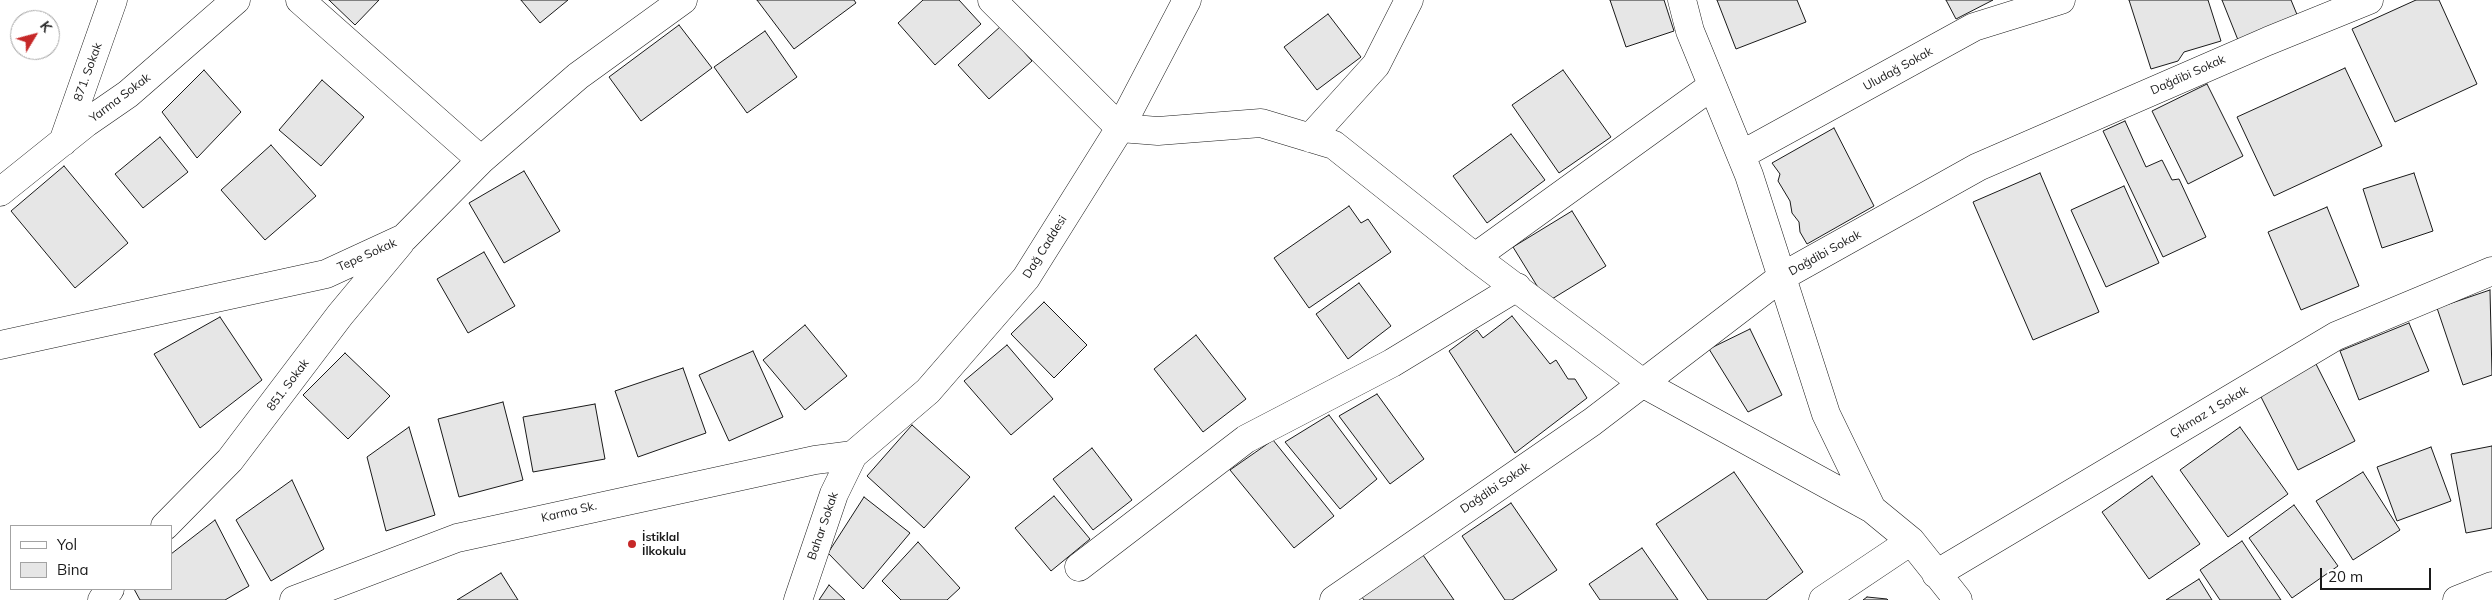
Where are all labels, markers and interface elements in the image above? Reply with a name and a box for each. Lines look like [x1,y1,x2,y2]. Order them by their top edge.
north arrow [10,10,60,60]
text: K [36,17,56,36]
street label: 871. Sokak [71,41,105,103]
street label: Uludağ Sokak [1861,44,1935,94]
street label: Dağdibi Sokak [2148,52,2228,98]
street label: Yarma Sokak [87,70,153,126]
street label: Dağ Caddesi [1020,213,1070,281]
street label: Dağdibi Sokak [1786,227,1864,279]
street label: Tepe Sokak [335,235,399,275]
street label: 851. Sokak [264,356,312,414]
street label: Çıkmaz 1 Sokak [2167,383,2251,441]
street label: Dağdibi Sokak [1458,460,1532,516]
street label: Bahar Sokak [805,490,841,562]
street label: Karma Sk. [540,499,598,525]
legend [10,525,172,590]
place label: İstiklal İlkokulu [642,530,686,558]
text: Yol [57,535,77,554]
marker: İstiklal İlkokulu [626,538,638,550]
scale bar [2322,558,2433,590]
text: Bina [57,560,89,579]
text: 20 m [2328,567,2363,586]

